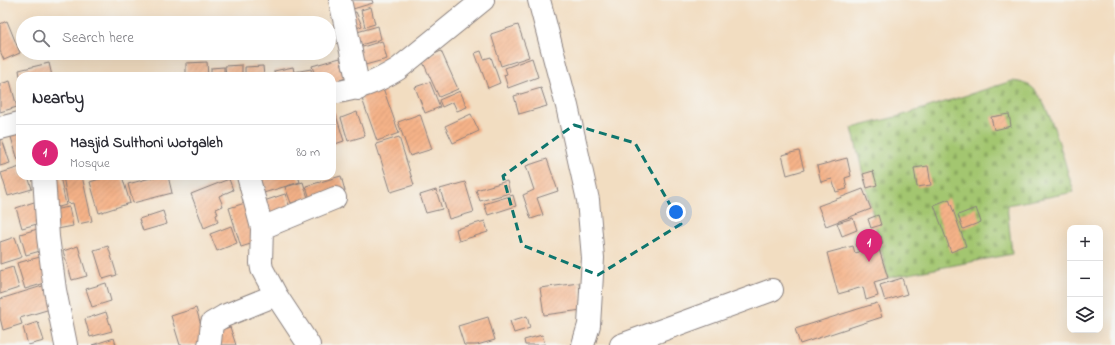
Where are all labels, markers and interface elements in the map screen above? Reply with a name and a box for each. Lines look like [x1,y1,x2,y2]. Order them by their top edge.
search box [16,16,336,60]
icon: search [30,27,52,49]
text: Search here [62,27,134,49]
text: Nearby [32,86,84,111]
text: Masjid Sulthoni Wotgaleh [70,132,223,154]
text: 1 [43,143,47,162]
text: 80 m [296,143,320,162]
text: Mosque [70,154,110,173]
your location [666,202,686,222]
map controls [1067,225,1103,333]
button: + [1067,225,1103,261]
pin: 1 [856,229,882,262]
button: − [1067,261,1103,297]
button: layers [1067,297,1103,333]

